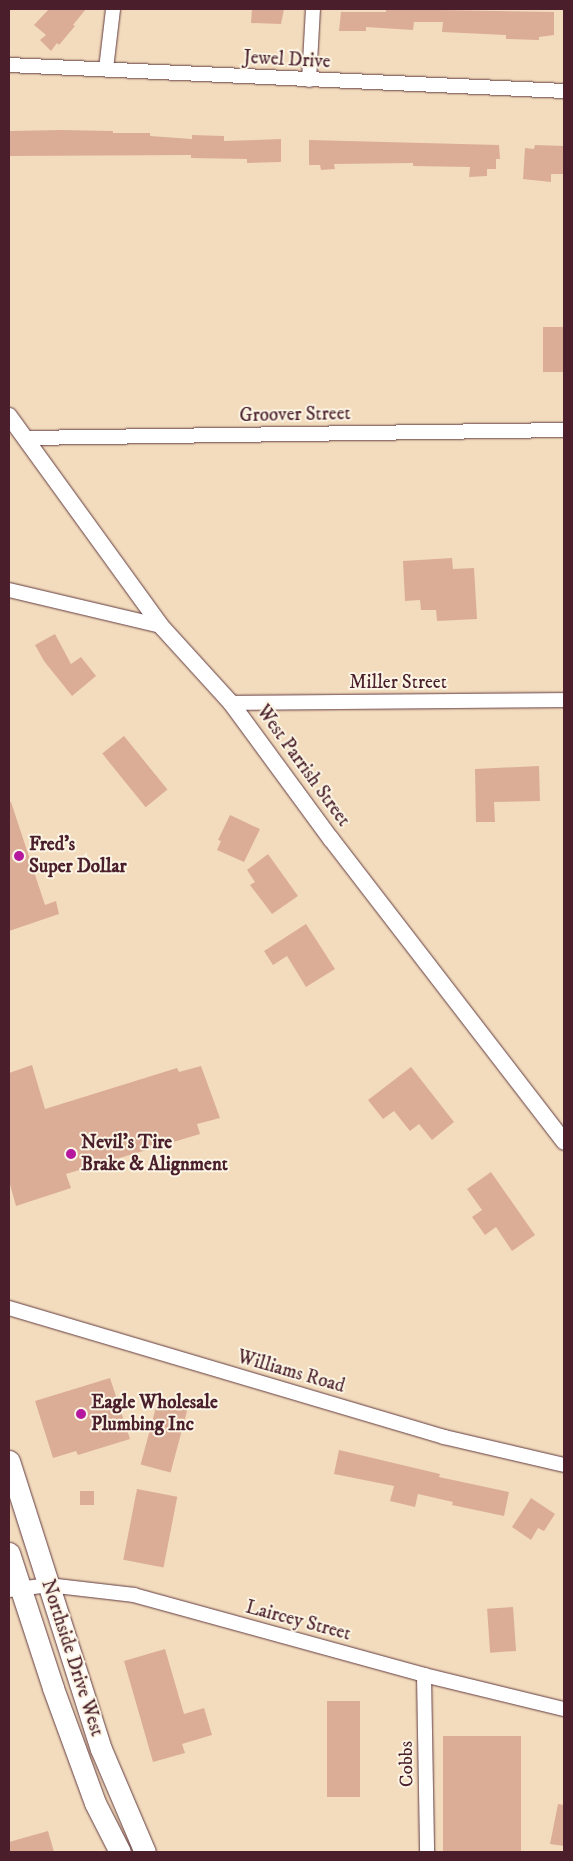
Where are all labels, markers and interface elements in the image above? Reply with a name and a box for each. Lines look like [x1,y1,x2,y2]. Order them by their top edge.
street label: Jewel Drive [243,46,331,74]
street label: Groover Street [239,403,351,427]
street label: Miller Street [349,672,447,694]
street label: West Parrish Street [251,701,355,831]
place label: Fred's Super Dollar [29,834,127,878]
marker: Fred's Super Dollar [13,850,25,862]
place label: Nevil's Tire Brake & Alignment [81,1132,228,1176]
marker: Nevil's Tire Brake & Alignment [65,1148,77,1160]
street label: Williams Road [235,1346,347,1398]
place label: Eagle Wholesale Plumbing Inc [91,1392,218,1436]
marker: Eagle Wholesale Plumbing Inc [75,1408,87,1420]
street label: Northside Drive West [36,1577,108,1739]
street label: Laircey Street [243,1596,353,1646]
street label: Cobbs [395,1741,419,1787]

